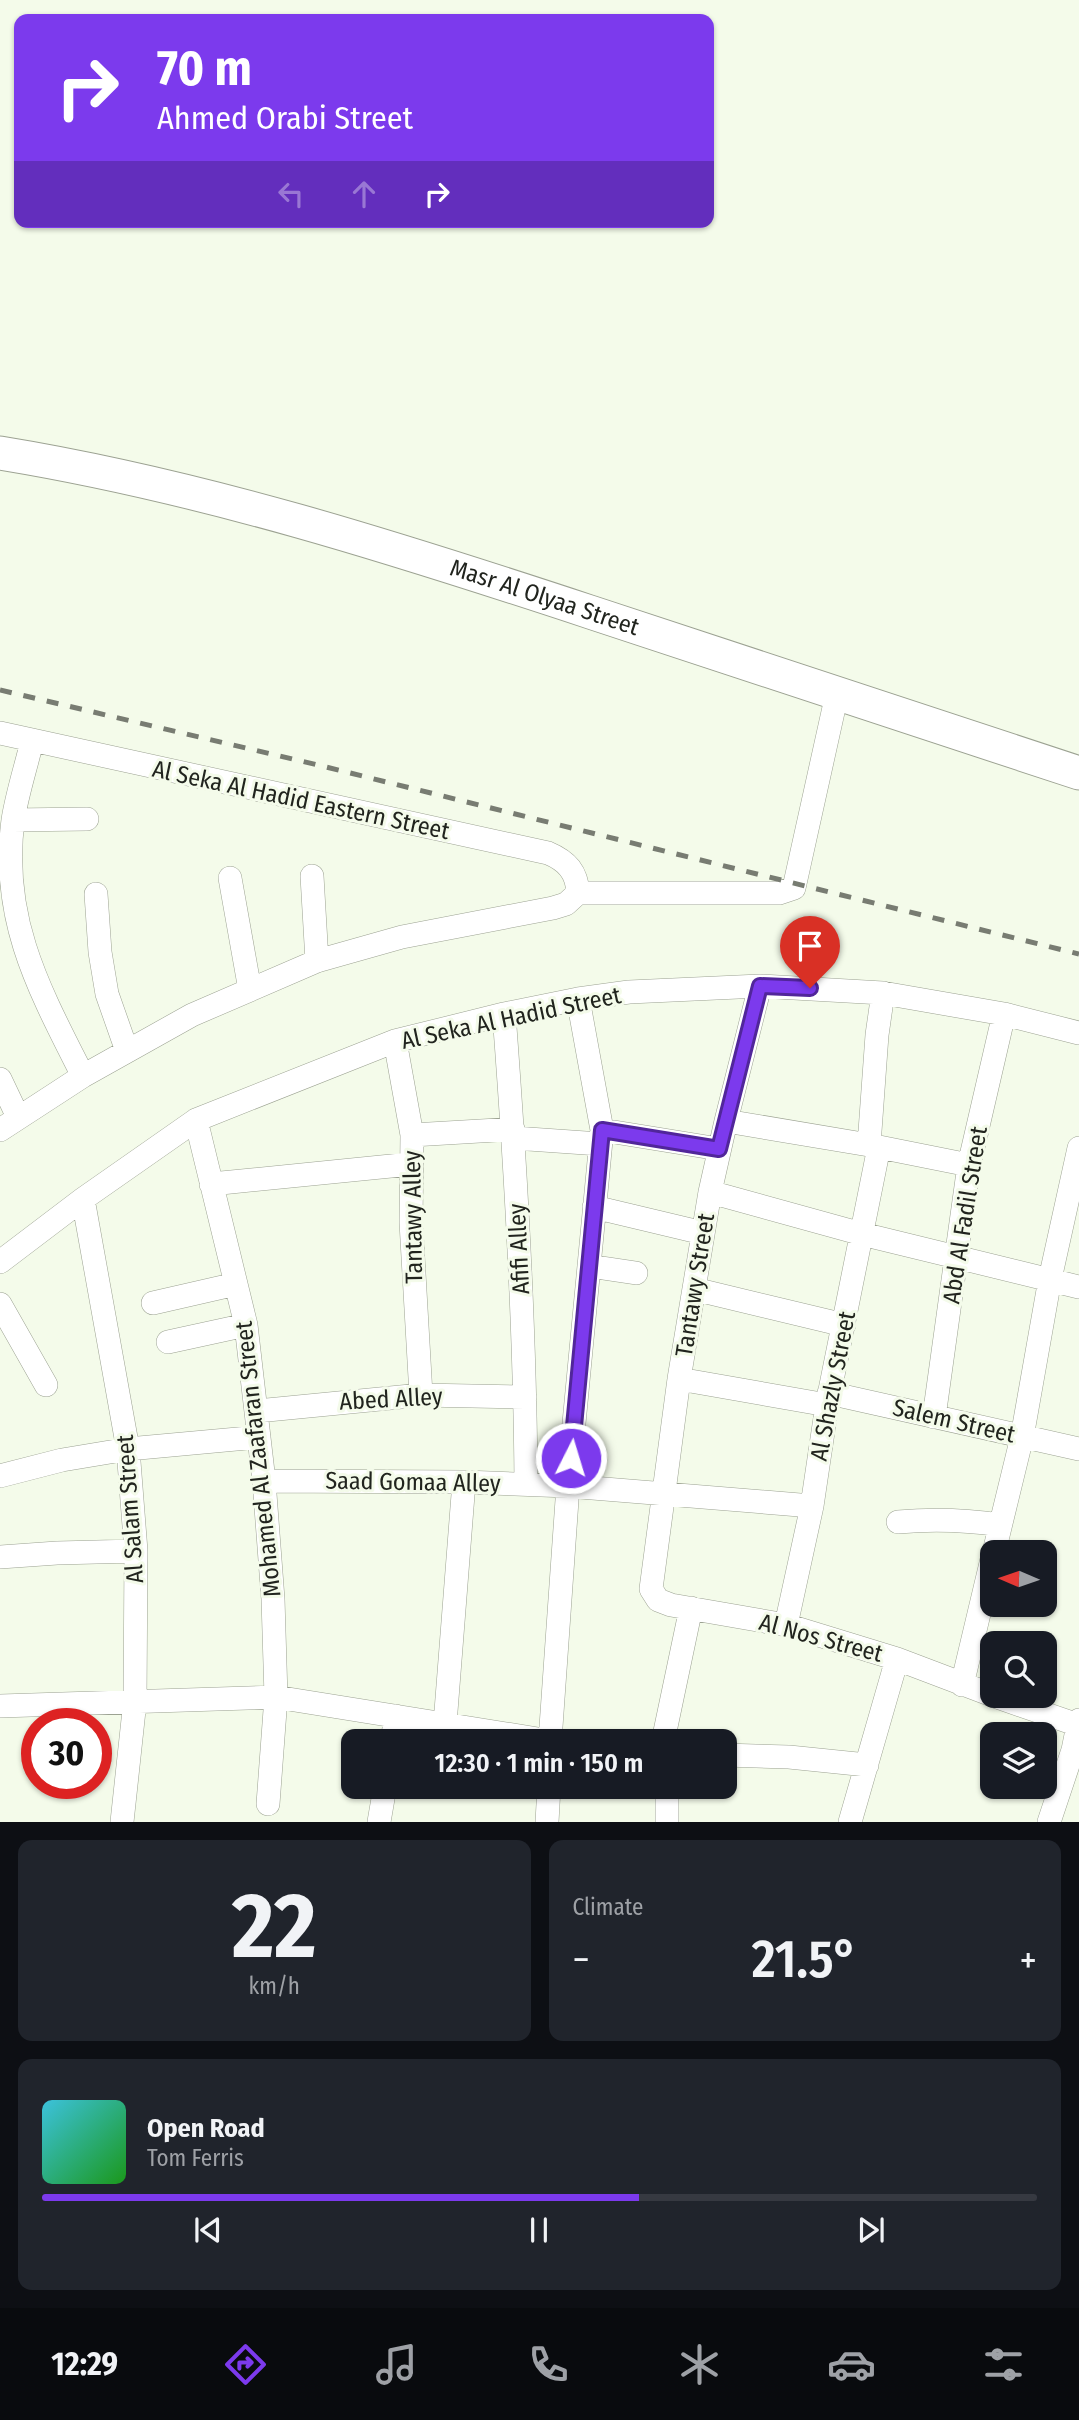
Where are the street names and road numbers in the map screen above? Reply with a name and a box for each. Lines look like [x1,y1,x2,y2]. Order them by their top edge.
street label: Masr Al Olyaa Street [447,553,643,641]
street label: Al Seka Al Hadid Eastern Street [150,755,452,845]
street label: Al Seka Al Hadid Street [399,981,624,1055]
street label: Abd Al Fadil Street [937,1124,993,1306]
street label: Tantawy Alley [398,1150,428,1284]
street label: Afifi Alley [503,1203,535,1295]
street label: Tantawy Street [670,1211,720,1359]
street label: Al Shazly Street [805,1309,861,1463]
street label: Mohamed Al Zaafaran Street [230,1320,286,1598]
street label: Abed Alley [339,1382,444,1416]
street label: Salem Street [890,1393,1018,1449]
street label: Al Salam Street [111,1434,149,1584]
street label: Saad Gomaa Alley [325,1466,501,1498]
street label: Al Nos Street [756,1608,886,1668]

